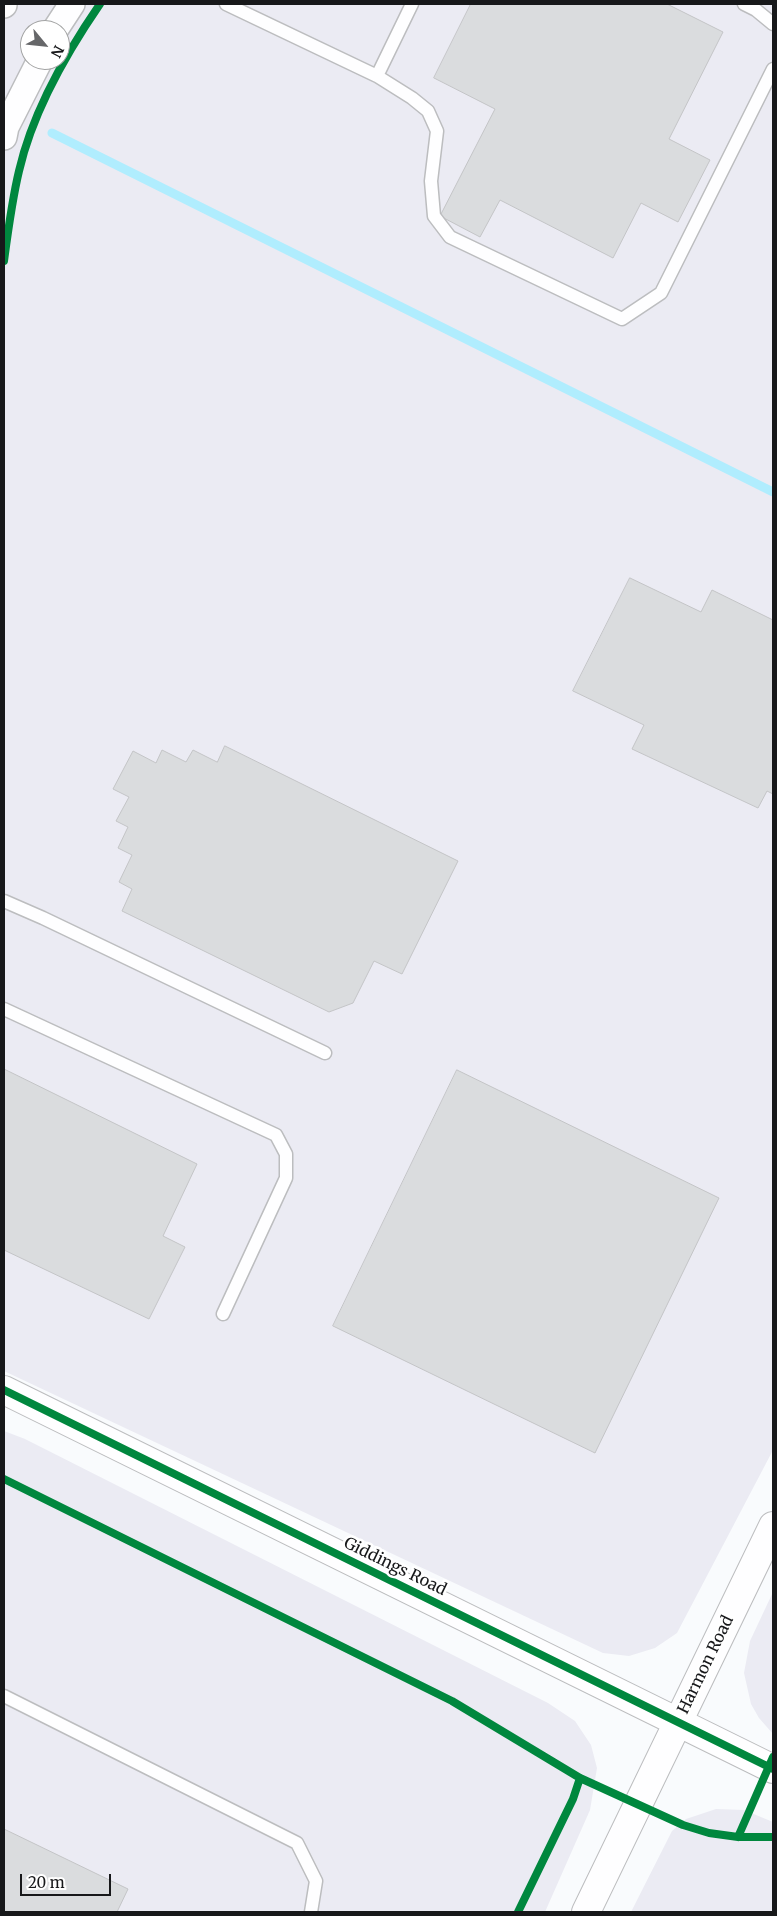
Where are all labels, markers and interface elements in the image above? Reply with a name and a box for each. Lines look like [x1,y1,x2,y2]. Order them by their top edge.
north arrow [20,20,70,70]
text: N [47,42,68,61]
street label: Giddings Road [341,1534,449,1600]
street label: Harmon Road [674,1613,738,1717]
scale bar [22,1864,114,1896]
text: 20 m [28,1873,65,1892]

